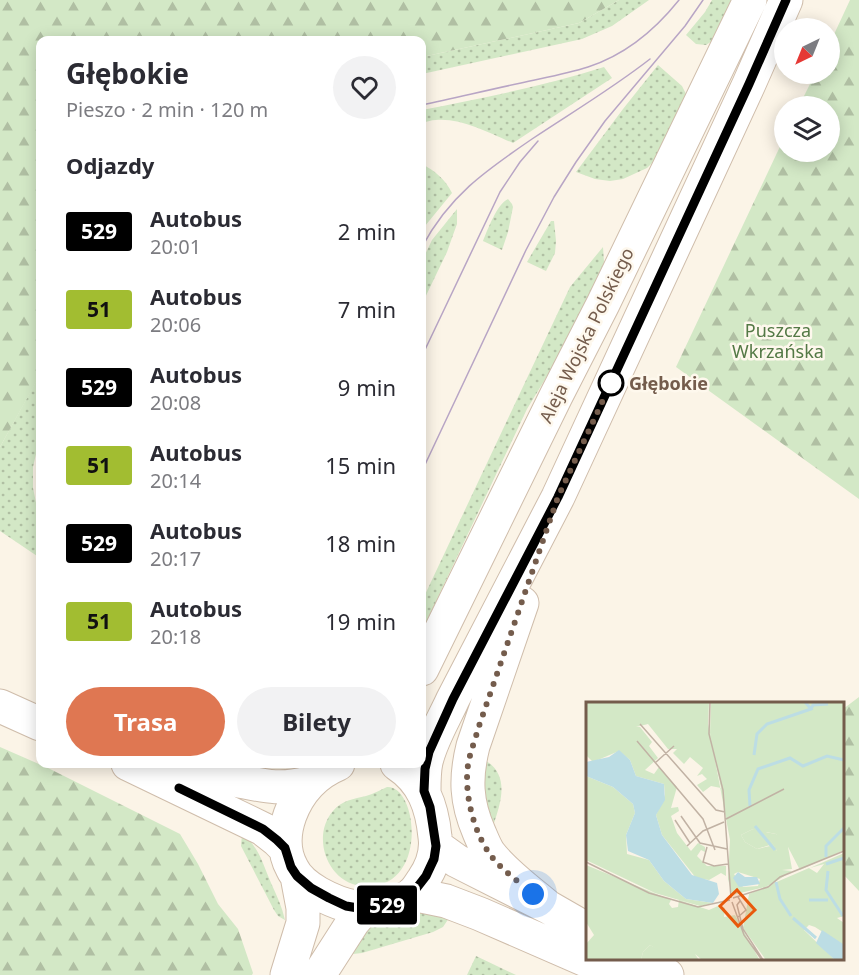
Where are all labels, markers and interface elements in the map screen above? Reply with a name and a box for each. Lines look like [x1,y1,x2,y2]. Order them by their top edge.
north arrow [774,18,840,84]
map controls [774,18,840,162]
text: Głębokie [66,54,189,92]
button: heart [333,56,396,119]
text: Pieszo · 2 min · 120 m [66,96,268,123]
button: layers [774,96,840,162]
text: Odjazdy [66,150,154,180]
text: Autobus [150,203,242,233]
text: 2 min [338,216,396,246]
text: 529 [81,217,117,245]
text: 20:01 [150,233,201,260]
street label: Aleja Wojska Polskiego [533,243,639,427]
text: Autobus [150,281,242,311]
text: 7 min [338,294,396,324]
text: 51 [87,295,111,323]
text: 20:06 [150,311,201,338]
park label: Puszcza Wkrzańska [732,318,824,363]
text: Autobus [150,359,242,389]
marker: Głębokie [598,370,624,396]
place label: Głębokie [629,371,708,395]
text: 9 min [338,372,396,402]
text: 529 [81,373,117,401]
text: 20:08 [150,389,201,416]
text: Autobus [150,437,242,467]
text: 15 min [325,450,396,480]
text: 51 [87,451,111,479]
text: 20:14 [150,467,201,494]
text: Autobus [150,515,242,545]
text: 18 min [325,528,396,558]
text: 529 [81,529,117,557]
text: 20:17 [150,545,201,572]
text: Autobus [150,593,242,623]
text: 19 min [325,606,396,636]
text: 51 [87,607,111,635]
text: 20:18 [150,623,201,650]
button: Trasa [66,687,225,756]
button: Bilety [237,687,396,756]
inset map [586,702,844,960]
your location [518,879,548,909]
line badge: 529 [352,886,422,924]
text: 529 [369,891,405,919]

